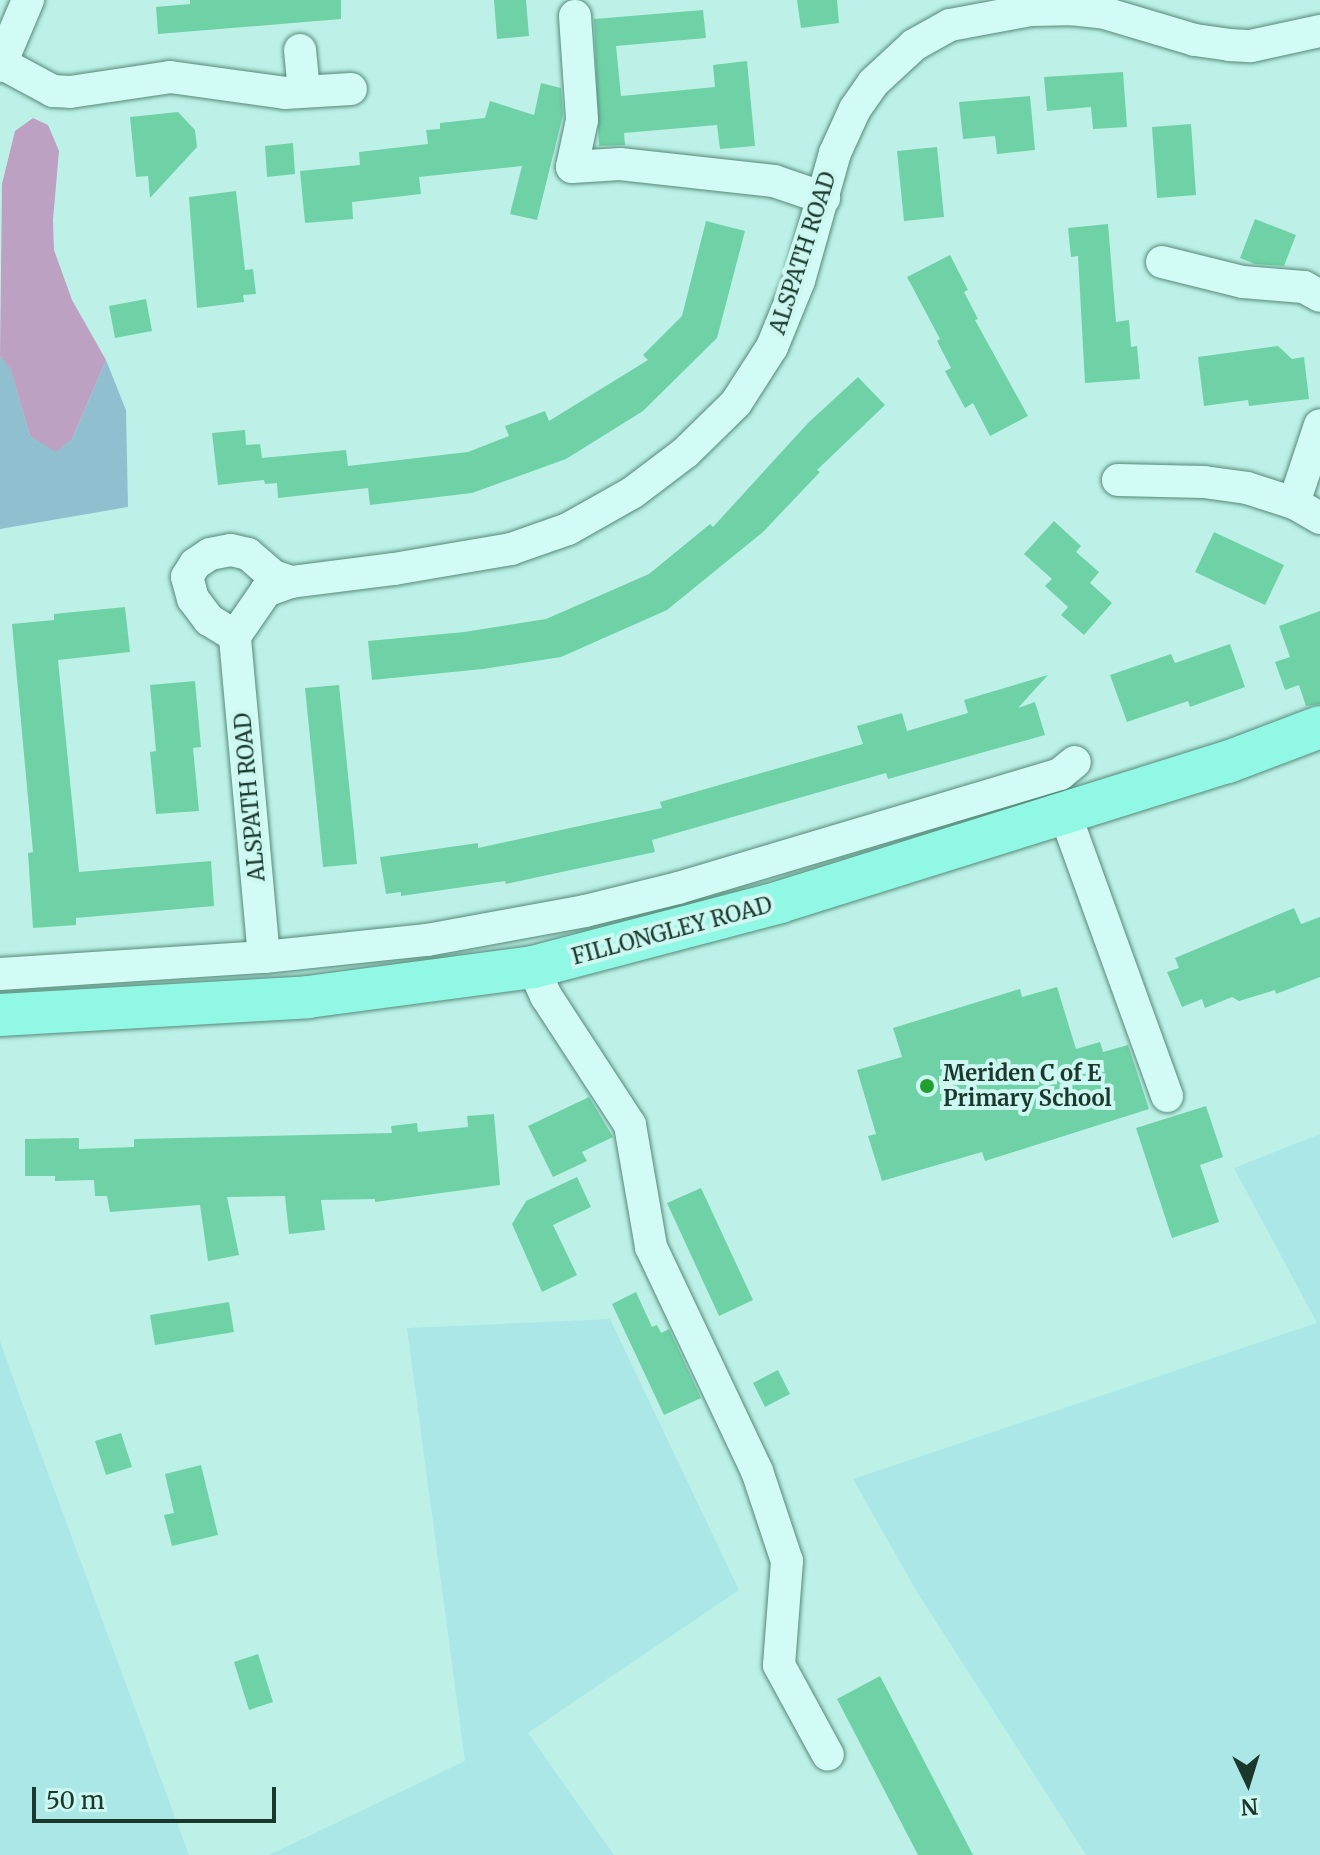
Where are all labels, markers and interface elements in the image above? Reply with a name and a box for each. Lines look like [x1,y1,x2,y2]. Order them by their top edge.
street label: ALSPATH ROAD [764,168,842,338]
street label: ALSPATH ROAD [229,711,271,883]
street label: FILLONGLEY ROAD [569,892,775,970]
place label: Meriden C of E Primary School [943,1060,1112,1112]
marker: Meriden C of E Primary School [918,1077,936,1095]
north arrow [1208,1743,1288,1823]
scale bar [36,1771,280,1821]
text: 50 m [46,1785,105,1816]
text: N [1240,1792,1259,1822]

